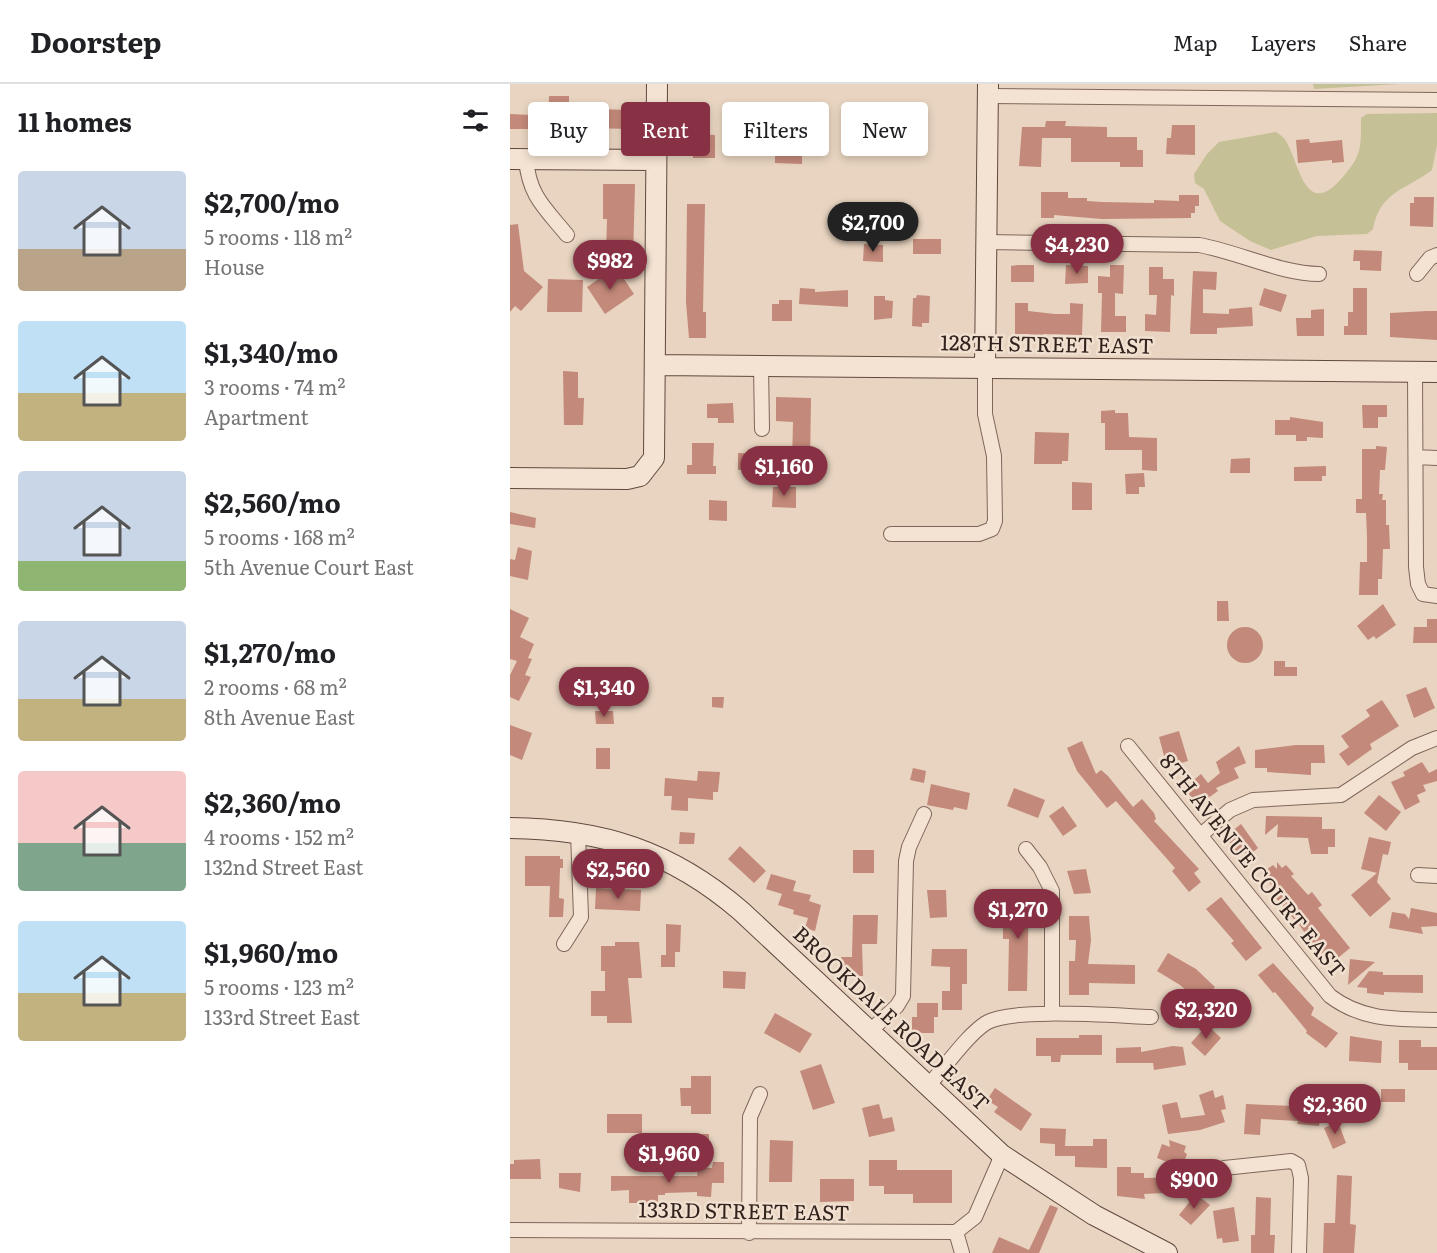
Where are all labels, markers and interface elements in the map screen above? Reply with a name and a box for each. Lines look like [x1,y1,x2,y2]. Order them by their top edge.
text: Doorstep [30,20,161,62]
text: Map [1173,26,1218,57]
text: Layers [1251,26,1316,57]
text: Share [1349,26,1407,57]
text: 11 homes [18,101,132,140]
chip: Buy [528,102,609,156]
chip: Rent [621,102,710,156]
chip: Filters [722,102,829,156]
chip: New [841,102,928,156]
icon: filters [459,104,492,137]
text: $2,700/mo [204,182,340,221]
icon: home [66,195,138,267]
pin: $2,700 [824,202,922,253]
text: $2,700 [841,206,905,236]
text: 5 rooms · 118 m² [204,221,352,251]
pin: $4,230 [1028,224,1126,275]
text: $4,230 [1045,228,1109,258]
pin: $982 [574,240,646,291]
text: $982 [587,244,633,274]
text: House [204,251,264,281]
street label: 128TH STREET EAST [940,325,1154,360]
text: $1,340/mo [204,332,338,371]
icon: home [66,345,138,417]
text: 3 rooms · 74 m² [204,371,345,401]
text: Apartment [204,401,309,431]
pin: $1,160 [735,446,833,497]
text: $1,160 [755,450,813,480]
text: $2,560/mo [204,482,341,521]
icon: home [66,495,138,567]
text: 5 rooms · 168 m² [204,521,355,551]
text: 5th Avenue Court East [204,551,414,581]
text: $1,270/mo [204,632,336,671]
icon: home [66,645,138,717]
pin: $1,340 [555,667,653,718]
text: 2 rooms · 68 m² [204,671,347,701]
text: $1,340 [573,671,635,701]
text: 8th Avenue East [204,701,355,731]
street label: 8TH AVENUE COURT EAST [1154,746,1354,983]
text: $2,360/mo [204,782,341,821]
icon: home [66,795,138,867]
text: 4 rooms · 152 m² [204,821,354,851]
pin: $2,560 [569,849,667,900]
text: 132nd Street East [204,851,363,881]
text: $2,560 [586,853,650,883]
pin: $1,270 [969,889,1067,940]
text: $1,270 [988,893,1048,923]
street label: BROOKDALE ROAD EAST [787,917,998,1117]
text: $1,960/mo [204,932,338,971]
icon: home [66,945,138,1017]
text: 5 rooms · 123 m² [204,971,354,1001]
pin: $2,320 [1157,989,1255,1040]
text: $2,320 [1174,993,1238,1023]
text: 133rd Street East [204,1001,360,1031]
pin: $2,360 [1286,1084,1384,1135]
text: $2,360 [1303,1088,1367,1118]
pin: $1,960 [620,1133,718,1184]
text: $1,960 [638,1137,700,1167]
pin: $900 [1158,1159,1230,1210]
text: $900 [1170,1163,1218,1193]
street label: 133RD STREET EAST [638,1192,850,1227]

